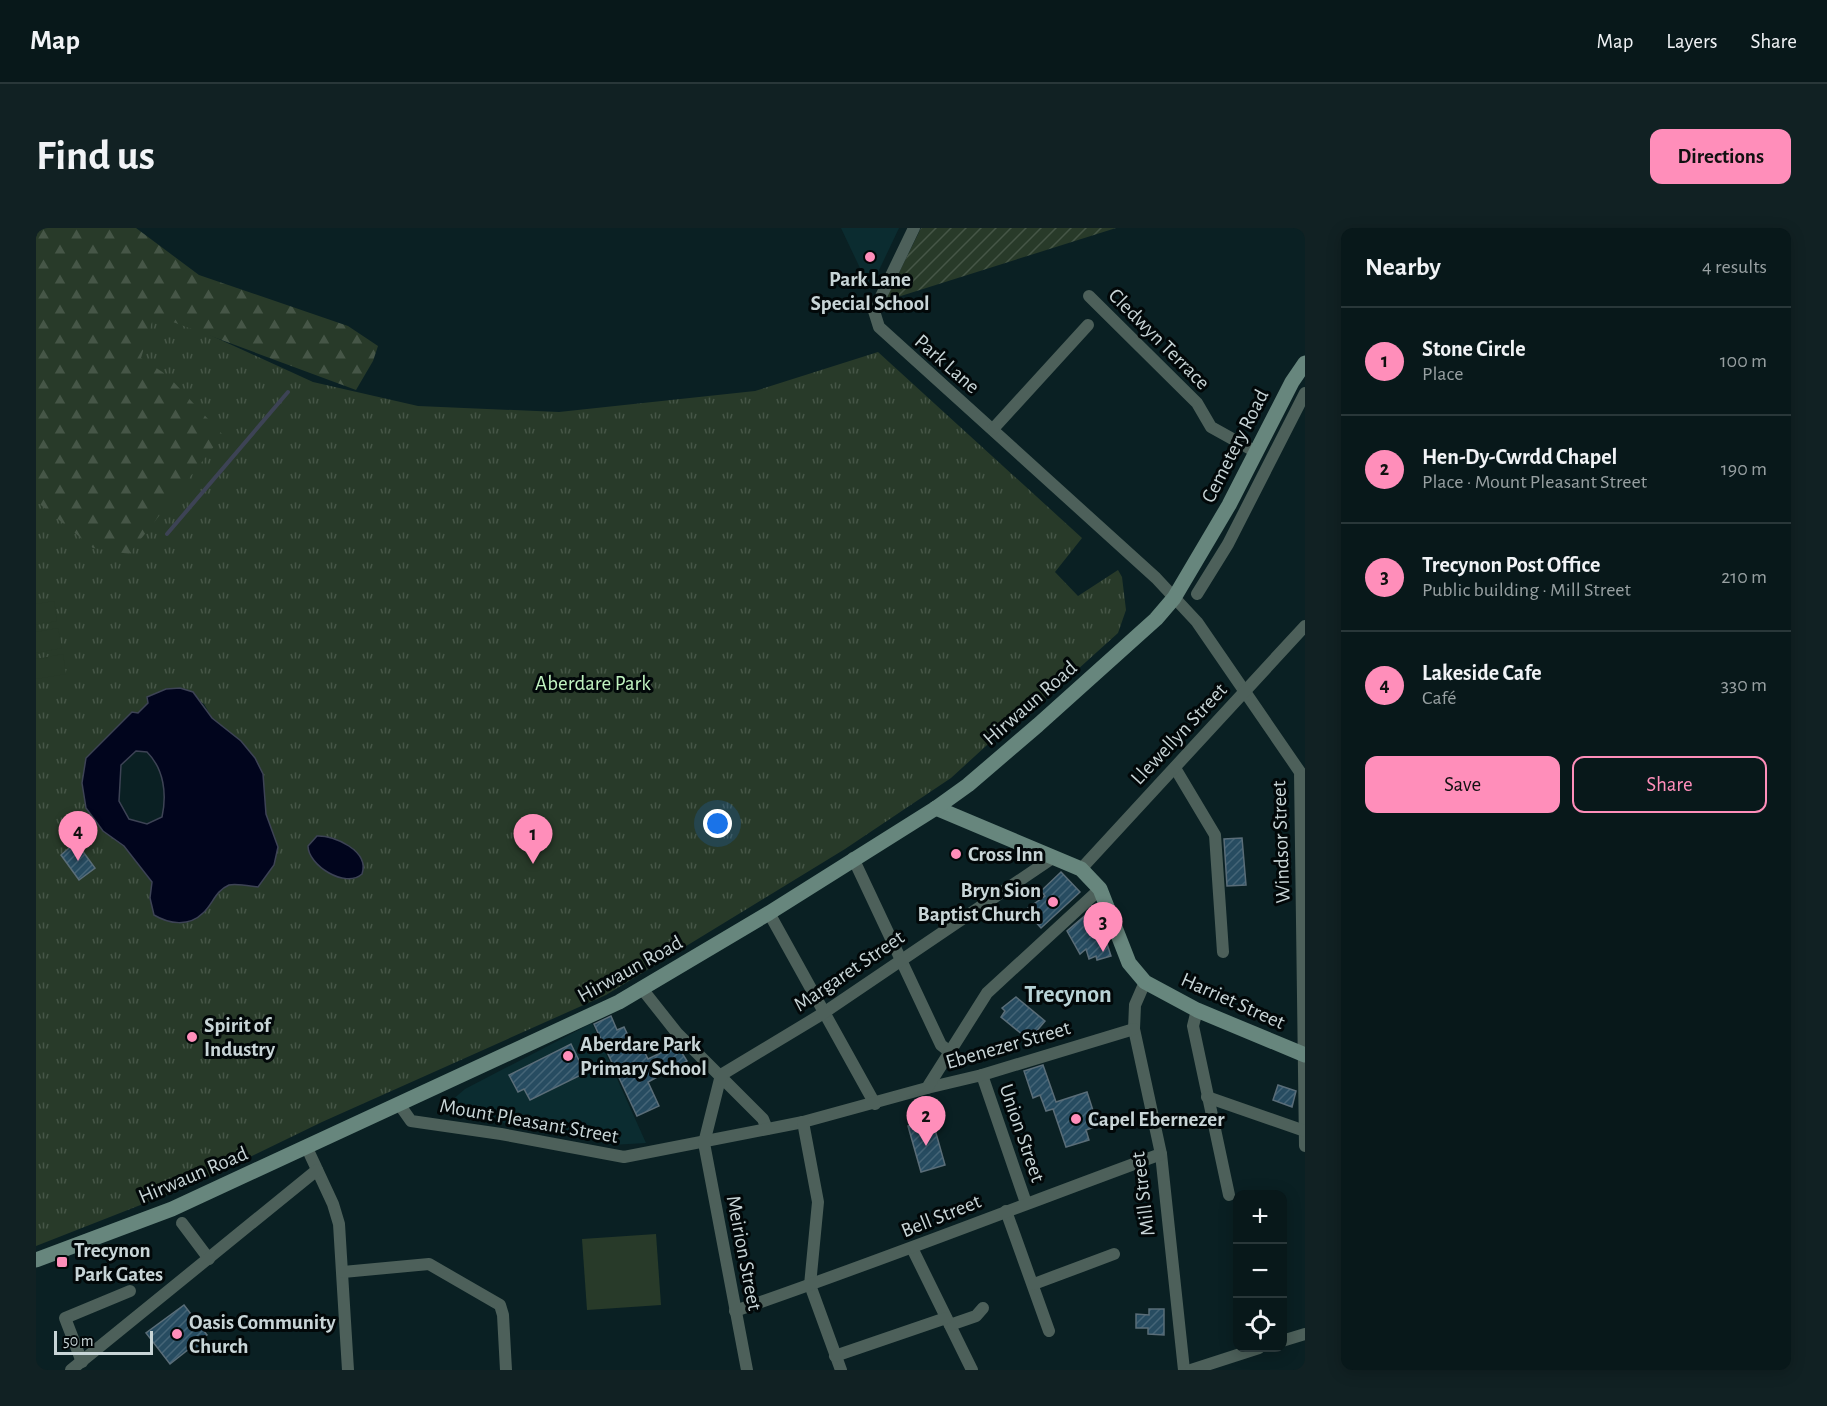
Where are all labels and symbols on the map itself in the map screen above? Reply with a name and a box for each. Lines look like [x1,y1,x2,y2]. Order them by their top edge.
marker: Park Lane Special School [863,250,877,264]
place label: Park Lane Special School [810,269,930,314]
street label: Cledwyn Terrace [1104,284,1214,394]
street label: Park Lane [911,330,983,398]
street label: Cemetery Road [1198,386,1273,506]
street label: Hirwaun Road [979,657,1081,749]
park label: Aberdare Park [535,673,651,694]
street label: Llewellyn Street [1127,679,1231,789]
street label: Windsor Street [1268,780,1294,904]
your location [703,809,732,838]
pin: 4 [58,812,98,861]
pin: 1 [514,814,552,864]
place label: Cross Inn [968,844,1044,865]
marker: Cross Inn [949,847,963,861]
place label: Bryn Sion Baptist Church [917,880,1041,925]
marker: Bryn Sion Baptist Church [1046,895,1060,909]
pin: 3 [1084,902,1122,952]
street label: Margaret Street [790,926,908,1016]
street label: Hirwaun Road [574,932,686,1006]
street label: Harriet Street [1178,969,1288,1033]
district label: Trecynon [1024,983,1112,1007]
place label: Spirit of Industry [204,1015,276,1060]
street label: Ebenezer Street [943,1017,1073,1073]
marker: Spirit of Industry [185,1030,199,1044]
place label: Aberdare Park Primary School [580,1034,707,1079]
marker: Aberdare Park Primary School [561,1049,575,1063]
street label: Union Street [995,1081,1049,1185]
street label: Mount Pleasant Street [438,1095,620,1147]
pin: 2 [906,1096,946,1146]
place label: Capel Ebernezer [1088,1109,1225,1130]
marker: Capel Ebernezer [1069,1112,1083,1126]
street label: Hirwaun Road [135,1143,251,1207]
street label: Mill Street [1127,1150,1159,1237]
street label: Bell Street [898,1190,984,1241]
street label: Meirion Street [723,1194,765,1313]
place label: Trecynon Park Gates [74,1240,163,1285]
marker: Trecynon Park Gates [55,1255,69,1269]
place label: Oasis Community Church [189,1312,336,1357]
marker: Oasis Community Church [170,1327,184,1341]
scale bar [54,1328,153,1356]

